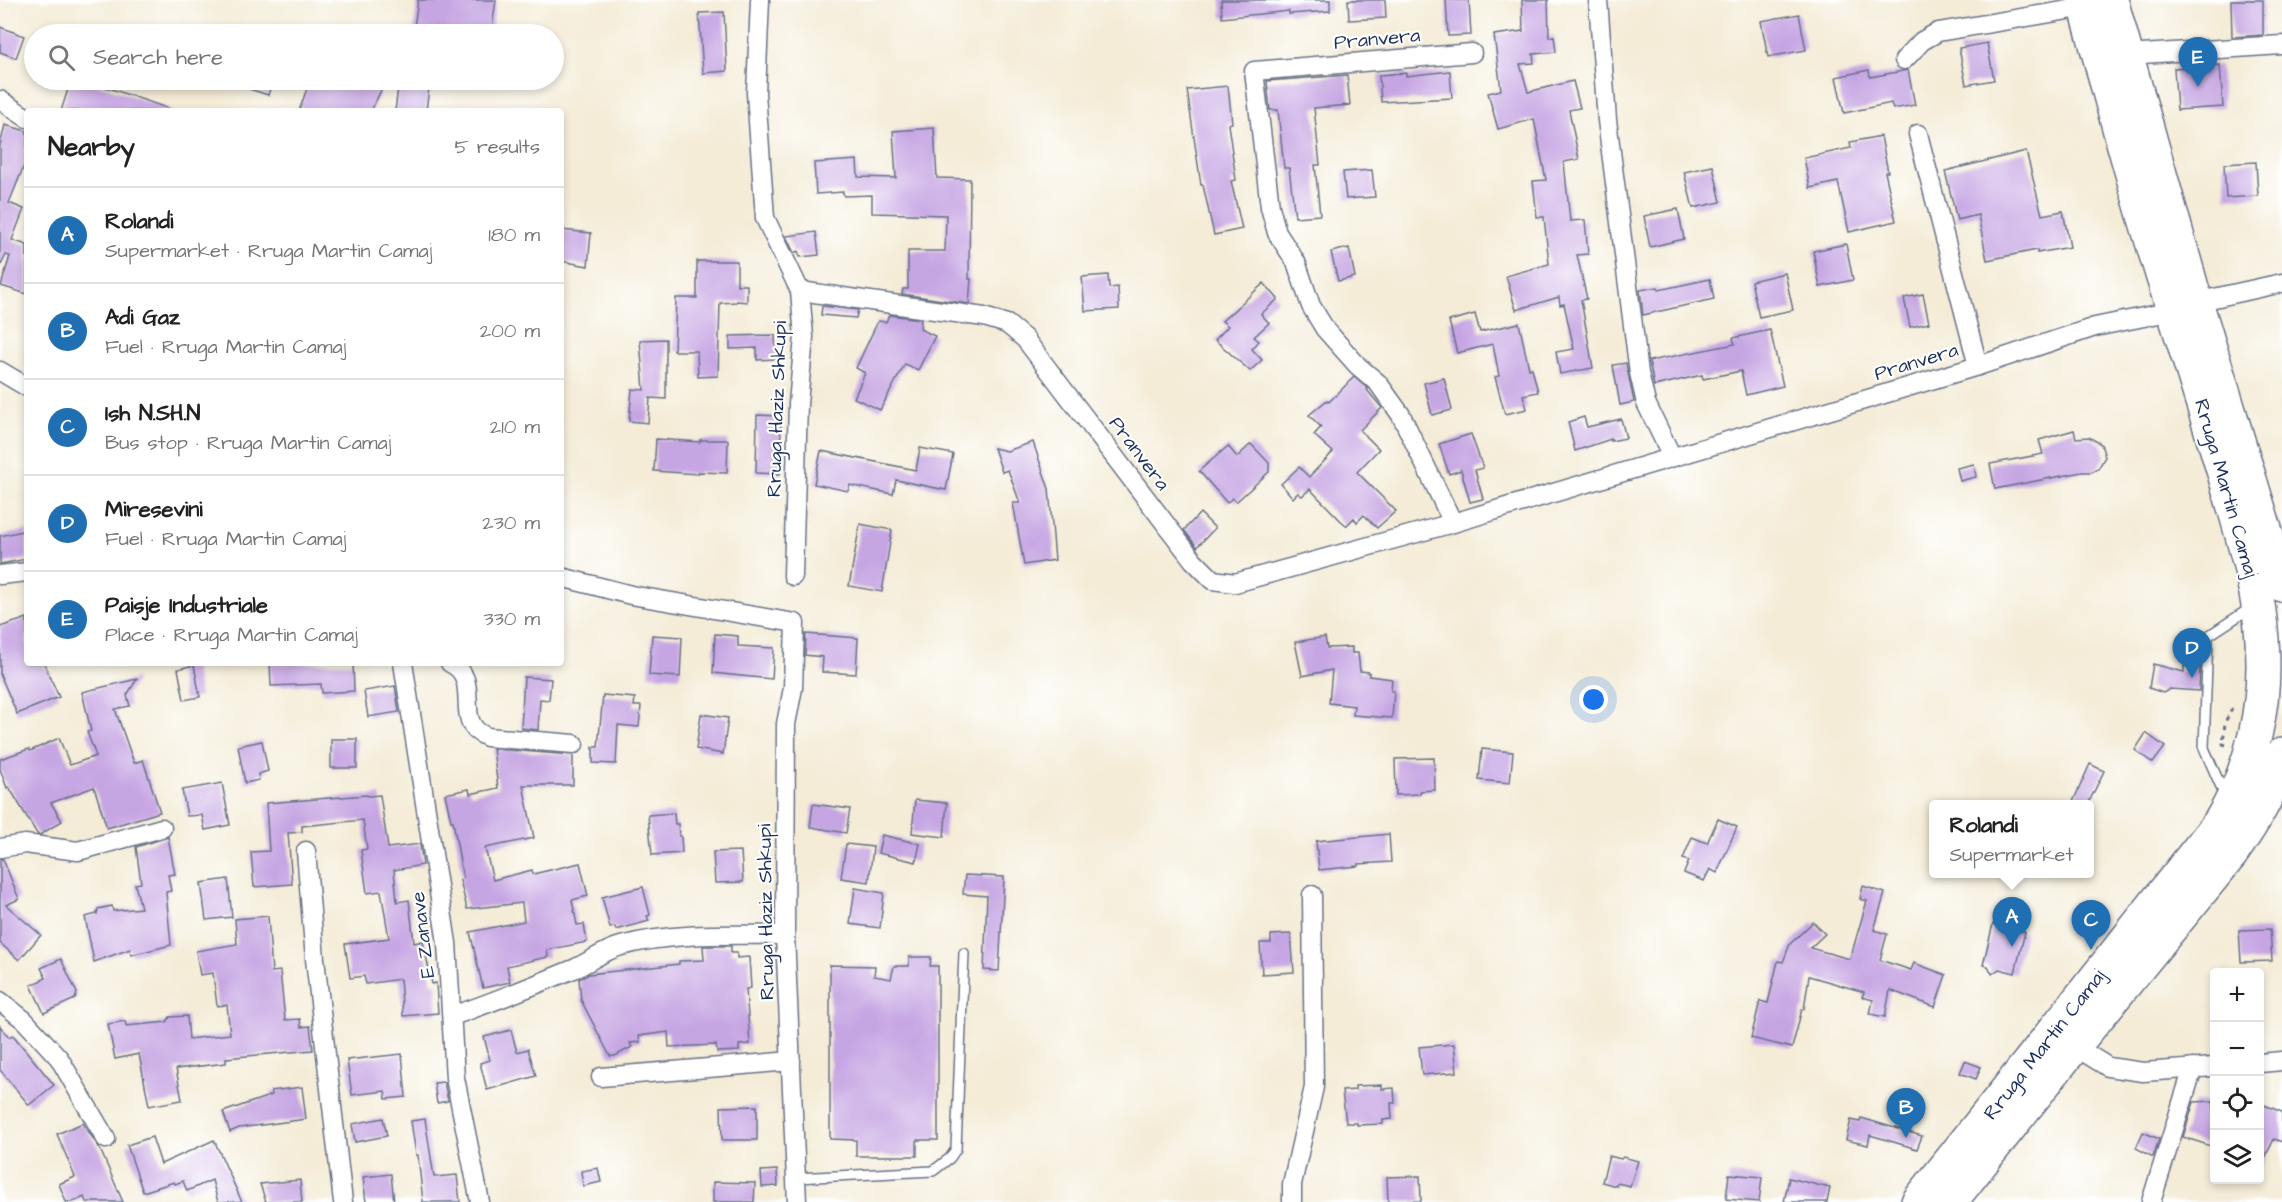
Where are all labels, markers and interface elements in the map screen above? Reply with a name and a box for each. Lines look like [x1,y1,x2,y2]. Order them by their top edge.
street label: Pranvera [1333,21,1421,57]
search box [24,24,564,90]
pin: E [2178,38,2218,87]
icon: search [45,41,78,74]
text: Search here [93,42,223,73]
text: Nearby [48,129,135,165]
text: 5 results [455,133,540,161]
text: Rolandi [105,206,173,237]
text: A [61,221,74,249]
text: 180 m [488,221,540,249]
text: Supermarket · Rruga Martin Camaj [105,237,432,265]
text: Adi Gaz [105,302,180,333]
text: B [60,317,75,345]
text: 200 m [480,317,540,345]
street label: Rruga Haziz Shkupi [760,320,795,498]
text: Fuel · Rruga Martin Camaj [105,333,346,361]
street label: Pranvera [1871,336,1962,388]
street label: Rruga Martin Camaj [2186,396,2265,581]
text: Ish N.SH.N [105,398,200,429]
street label: Pranvera [1102,411,1176,497]
text: C [60,413,75,441]
text: 210 m [490,413,540,441]
text: Bus stop · Rruga Martin Camaj [105,429,391,457]
text: Miresevini [105,494,203,525]
text: D [61,509,74,537]
text: 230 m [482,509,540,537]
text: Fuel · Rruga Martin Camaj [105,525,346,553]
text: Paisje Industriale [105,590,268,621]
text: E [62,605,73,633]
text: 330 m [483,605,540,633]
text: Place · Rruga Martin Camaj [105,621,358,649]
pin: D [2172,628,2212,678]
your location [1579,685,1608,714]
popup [1929,800,2094,878]
text: Rolandi [1950,810,2018,841]
street label: Rruga Haziz Shkupi [750,824,783,1000]
text: Supermarket [1950,841,2073,869]
street label: E Zanave [404,890,442,980]
pin: A [1992,898,2032,947]
pin: C [2072,900,2110,950]
street label: Rruga Martin Camaj [1977,963,2114,1127]
map controls [2210,968,2264,1184]
button: + [2210,968,2264,1022]
button: − [2210,1022,2264,1076]
button: locate [2210,1076,2264,1130]
pin: B [1886,1088,1926,1138]
button: layers [2210,1130,2264,1184]

